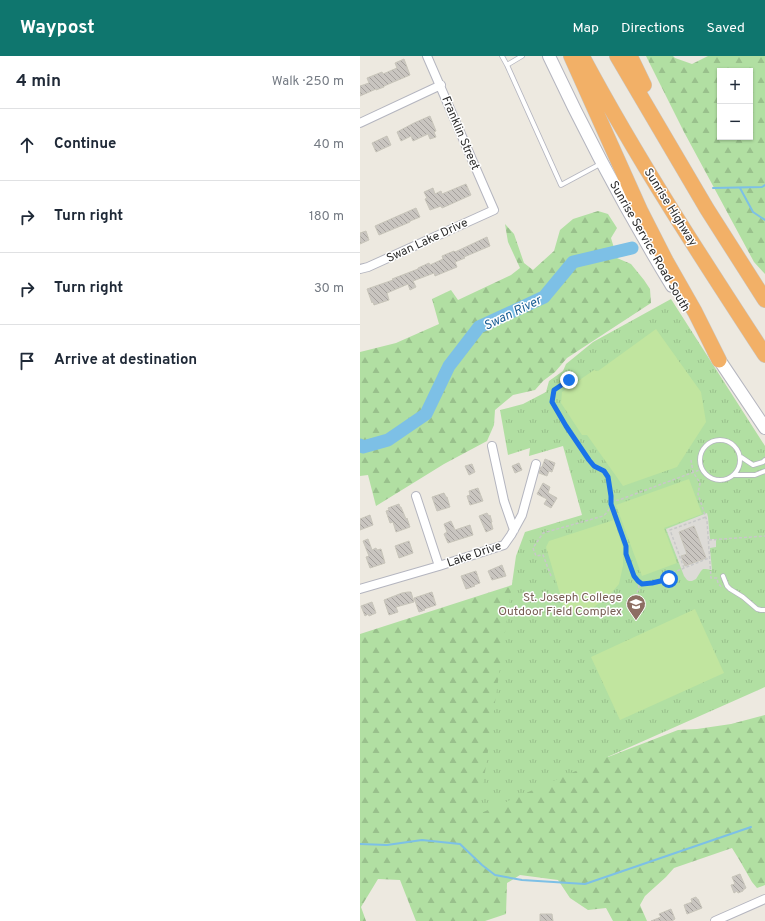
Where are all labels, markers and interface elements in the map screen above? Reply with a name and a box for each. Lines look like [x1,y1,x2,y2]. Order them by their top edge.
text: Waypost [20,16,95,40]
text: Map [573,20,599,37]
text: Directions [621,20,685,37]
text: Saved [707,20,745,37]
map controls [717,68,753,140]
button: + [717,68,753,104]
text: 4 min [16,71,61,93]
text: Walk · 250 m [272,74,344,90]
street label: Franklin Street [437,94,483,173]
button: − [717,104,753,140]
icon: ahead [16,134,38,156]
text: Continue [54,135,116,154]
text: 40 m [314,137,344,153]
street label: Sunrise Highway [640,165,701,250]
street label: Sunrise Service Road South [605,178,693,315]
icon: right [16,206,38,228]
text: Turn right [54,207,123,226]
text: 180 m [309,209,344,225]
street label: Swan Lake Drive [384,215,471,267]
icon: right [16,278,38,300]
text: Turn right [54,279,123,298]
text: 30 m [314,281,344,297]
water label: Swan River [481,292,545,335]
icon: arrive [16,350,38,372]
text: Arrive at destination [54,351,197,370]
route end [560,371,578,389]
street label: Lake Drive [445,538,504,572]
route start [660,570,678,588]
place label: St. Joseph College Outdoor Field Complex [498,590,622,620]
school or university icon: St. Joseph College Outdoor Field Complex [625,593,647,621]

